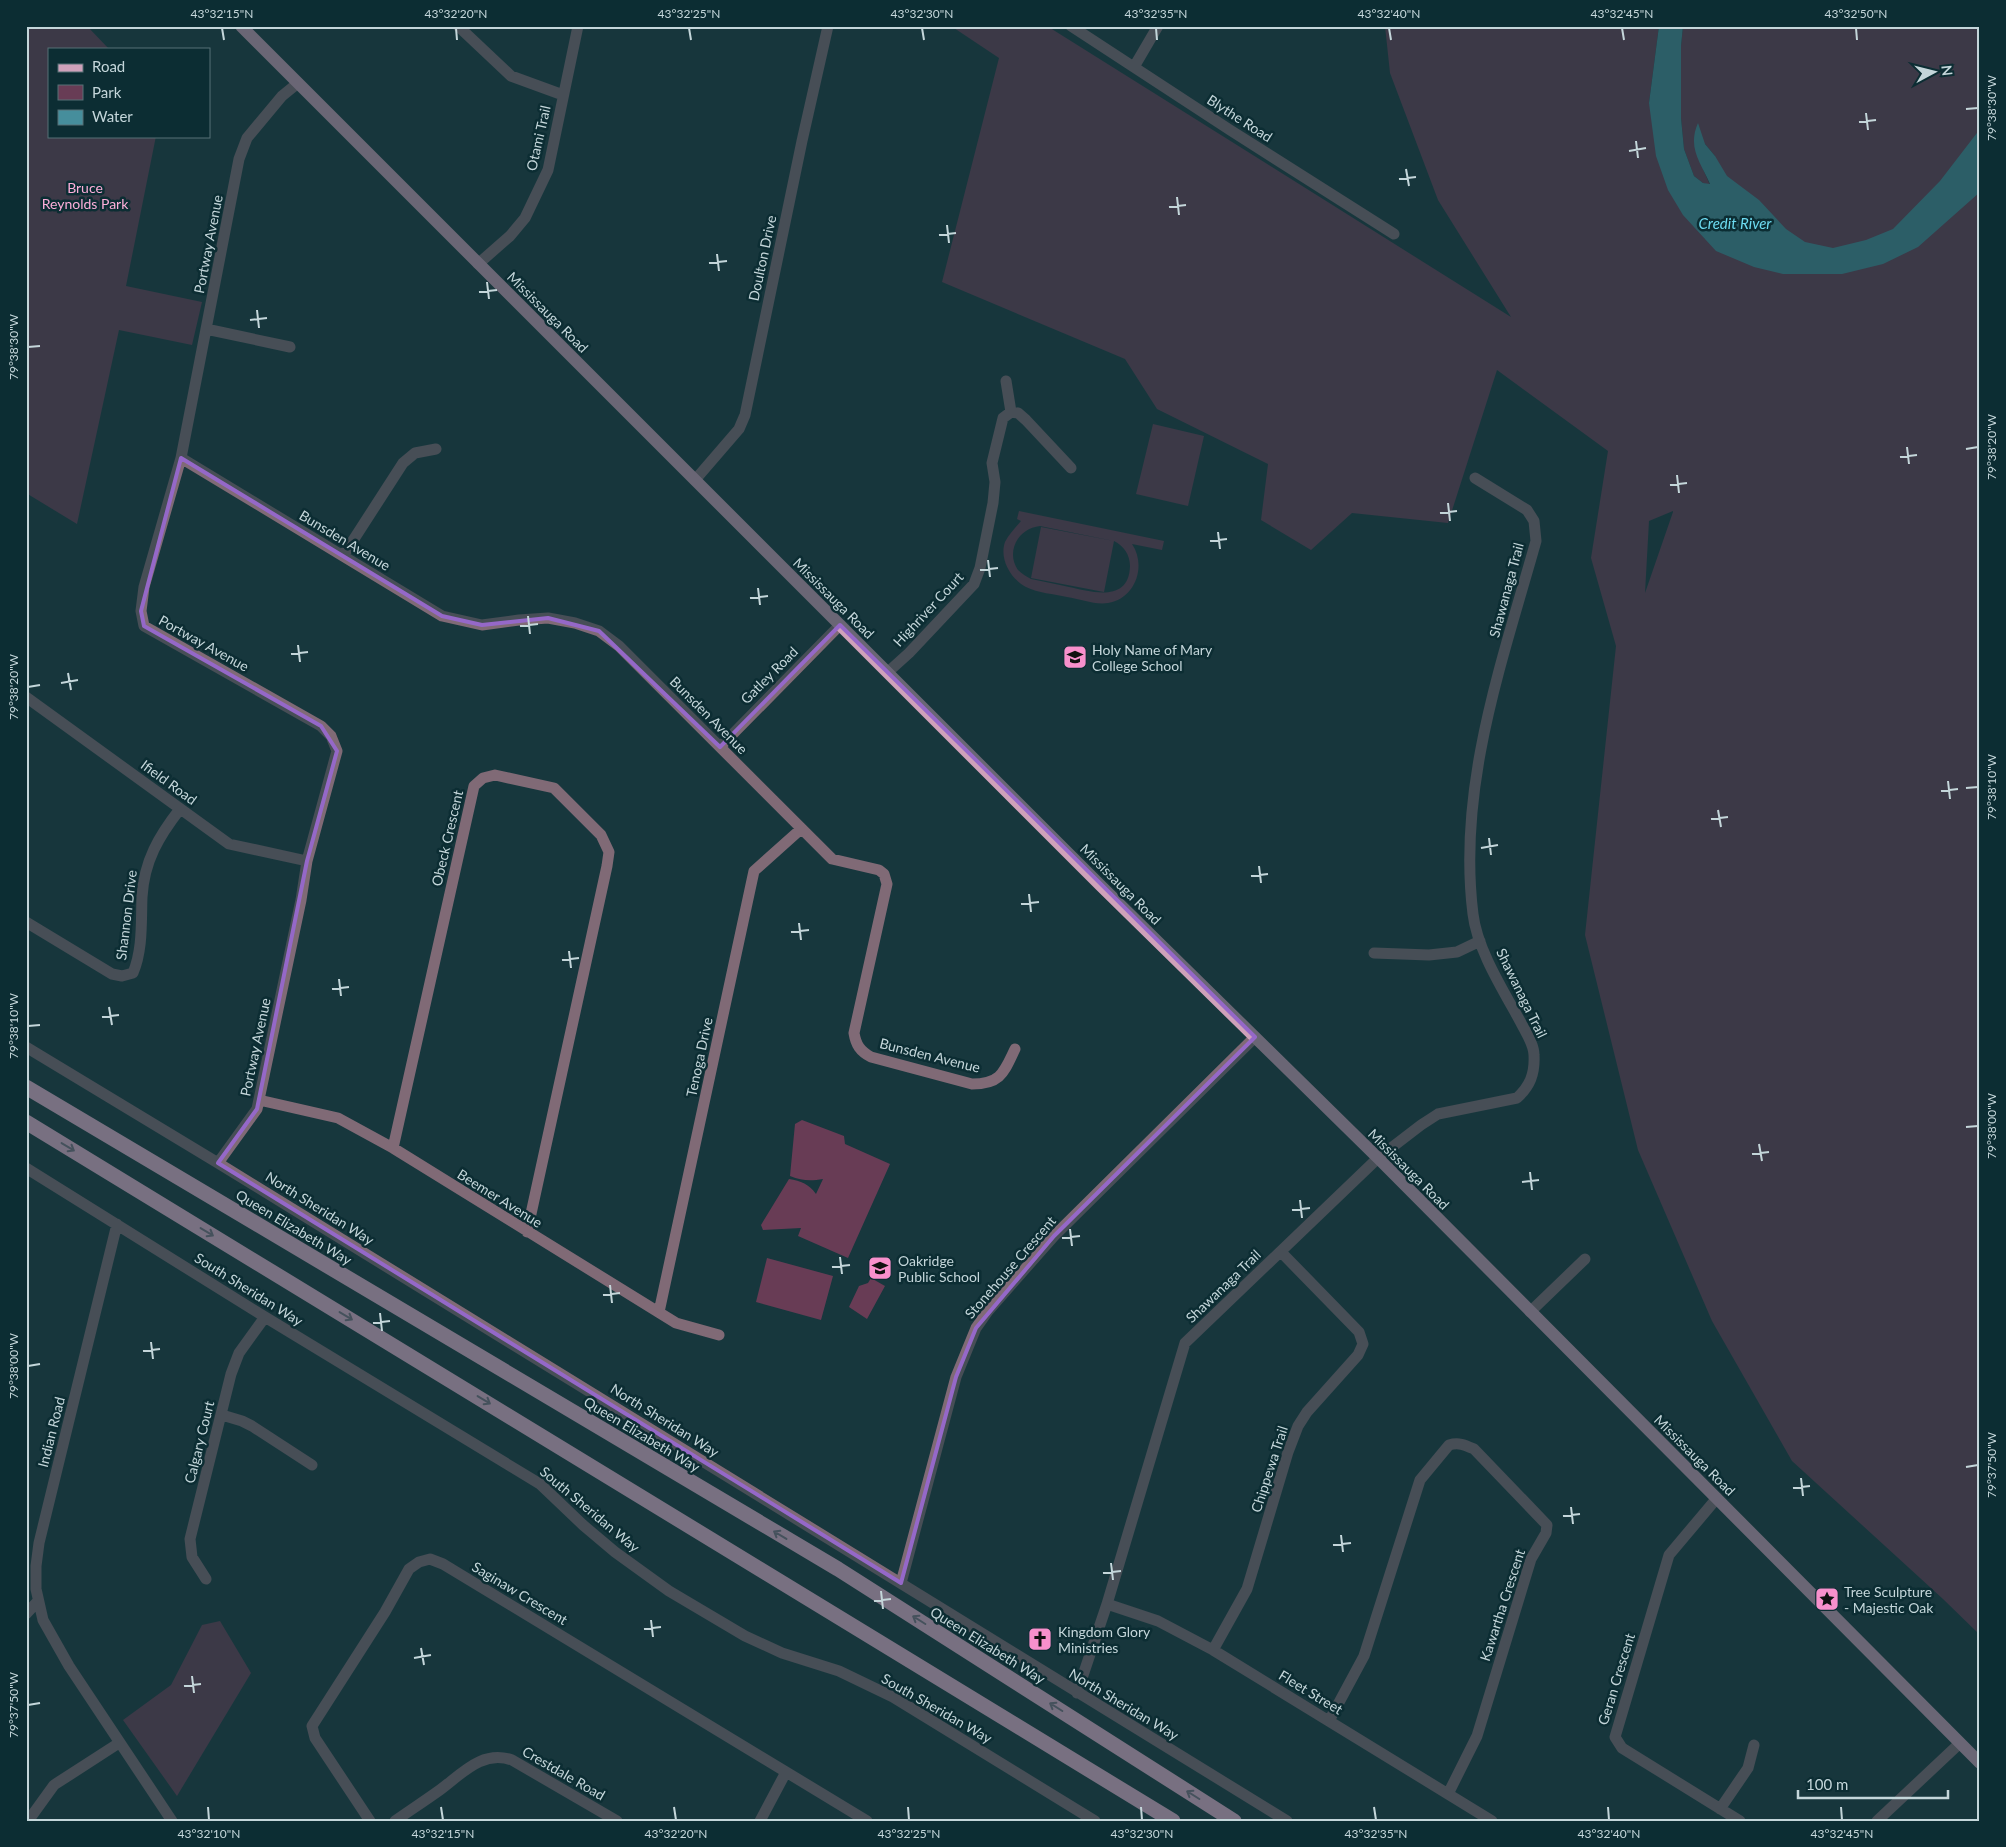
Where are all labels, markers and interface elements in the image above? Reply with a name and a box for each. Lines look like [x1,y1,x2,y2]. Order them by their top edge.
text: 43°32'15"N [191,6,253,21]
text: 43°32'20"N [425,6,487,21]
text: 43°32'25"N [658,6,720,21]
text: 43°32'30"N [891,6,953,21]
text: 43°32'35"N [1125,6,1187,21]
text: 43°32'40"N [1358,6,1420,21]
text: 43°32'45"N [1591,6,1653,21]
text: 43°32'50"N [1825,6,1887,21]
legend [48,48,210,138]
north arrow [1908,48,1958,98]
text: Road [92,57,125,75]
text: N [1938,64,1956,77]
text: 79°38'30"W [1984,74,1999,141]
text: Park [92,83,122,101]
street label: Blythe Road [1204,91,1276,145]
street label: Otami Trail [522,104,554,172]
text: Water [92,107,133,125]
park label: Bruce Reynolds Park [42,179,129,212]
street label: Portway Avenue [190,193,226,295]
street label: Doulton Drive [745,214,779,302]
water label: Credit River [1699,214,1772,232]
street label: Mississauga Road [504,268,592,356]
text: 79°38'30"W [6,313,21,380]
text: 79°38'20"W [1984,413,1999,480]
street label: Bunsden Avenue [296,506,394,574]
street label: Shawanaga Trail [1485,541,1527,639]
street label: Mississauga Road [790,554,878,642]
street label: Highriver Court [889,568,967,650]
street label: Portway Avenue [156,611,252,675]
place label: Holy Name of Mary College School [1092,641,1213,674]
street label: Gatley Road [737,643,801,707]
school or university icon: Holy Name of Mary College School [1062,644,1088,670]
text: 79°38'20"W [6,653,21,720]
street label: Bunsden Avenue [667,673,751,757]
text: 79°38'10"W [1984,753,1999,820]
street label: Ifield Road [138,756,200,808]
street label: Obeck Crescent [428,788,466,888]
street label: Mississauga Road [1077,840,1165,928]
street label: Shannon Drive [112,869,140,961]
street label: Shawanaga Trail [1493,945,1551,1041]
text: 79°38'10"W [6,992,21,1059]
street label: Portway Avenue [236,996,274,1098]
street label: Tenoga Drive [682,1016,716,1098]
street label: Bunsden Avenue [878,1034,982,1076]
text: 79°38'00"W [1984,1092,1999,1159]
street label: Mississauga Road [1365,1125,1453,1213]
one-way arrow [60,1143,74,1153]
street label: Beemer Avenue [454,1165,546,1231]
street label: North Sheridan Way [263,1168,378,1249]
street label: Queen Elizabeth Way [233,1186,356,1269]
street label: Stonehouse Crescent [961,1212,1059,1322]
one-way arrow [199,1227,213,1237]
street label: Shawanaga Trail [1182,1246,1264,1326]
street label: South Sheridan Way [192,1249,307,1330]
place label: Oakridge Public School [898,1252,980,1285]
school or university icon: Oakridge Public School [867,1255,893,1281]
one-way arrow [338,1311,352,1321]
text: 79°38'00"W [6,1332,21,1399]
street label: North Sheridan Way [608,1380,723,1461]
street label: Queen Elizabeth Way [581,1393,704,1476]
street label: Indian Road [34,1395,68,1469]
one-way arrow [477,1396,491,1406]
street label: Calgary Court [181,1399,217,1485]
street label: Mississauga Road [1651,1411,1739,1499]
street label: Chippewa Trail [1247,1424,1291,1514]
text: 79°37'50"W [1984,1431,1999,1498]
street label: South Sheridan Way [537,1462,644,1556]
one-way arrow [774,1529,788,1539]
street label: Kawartha Crescent [1476,1547,1528,1663]
street label: Saginaw Crescent [469,1558,571,1628]
place label: Tree Sculpture - Majestic Oak [1844,1583,1934,1616]
place icon: Tree Sculpture - Majestic Oak [1814,1586,1840,1612]
street label: Queen Elizabeth Way [927,1603,1049,1688]
one-way arrow [912,1615,926,1625]
place label: Kingdom Glory Ministries [1058,1623,1151,1656]
church icon: Kingdom Glory Ministries [1027,1626,1053,1652]
street label: Geran Crescent [1594,1631,1638,1727]
street label: North Sheridan Way [1066,1665,1183,1744]
street label: Fleet Street [1276,1666,1346,1718]
street label: South Sheridan Way [879,1669,996,1747]
text: 79°37'50"W [6,1671,21,1738]
one-way arrow [1049,1702,1063,1712]
street label: Crestdale Road [520,1742,608,1804]
scale bar [1798,1767,1948,1799]
text: 100 m [1806,1775,1848,1793]
one-way arrow [1186,1789,1200,1799]
text: 43°32'10"N [178,1826,240,1841]
text: 43°32'15"N [412,1826,474,1841]
text: 43°32'20"N [645,1826,707,1841]
text: 43°32'25"N [878,1826,940,1841]
text: 43°32'30"N [1111,1826,1173,1841]
text: 43°32'35"N [1345,1826,1407,1841]
text: 43°32'40"N [1578,1826,1640,1841]
text: 43°32'45"N [1811,1826,1873,1841]

